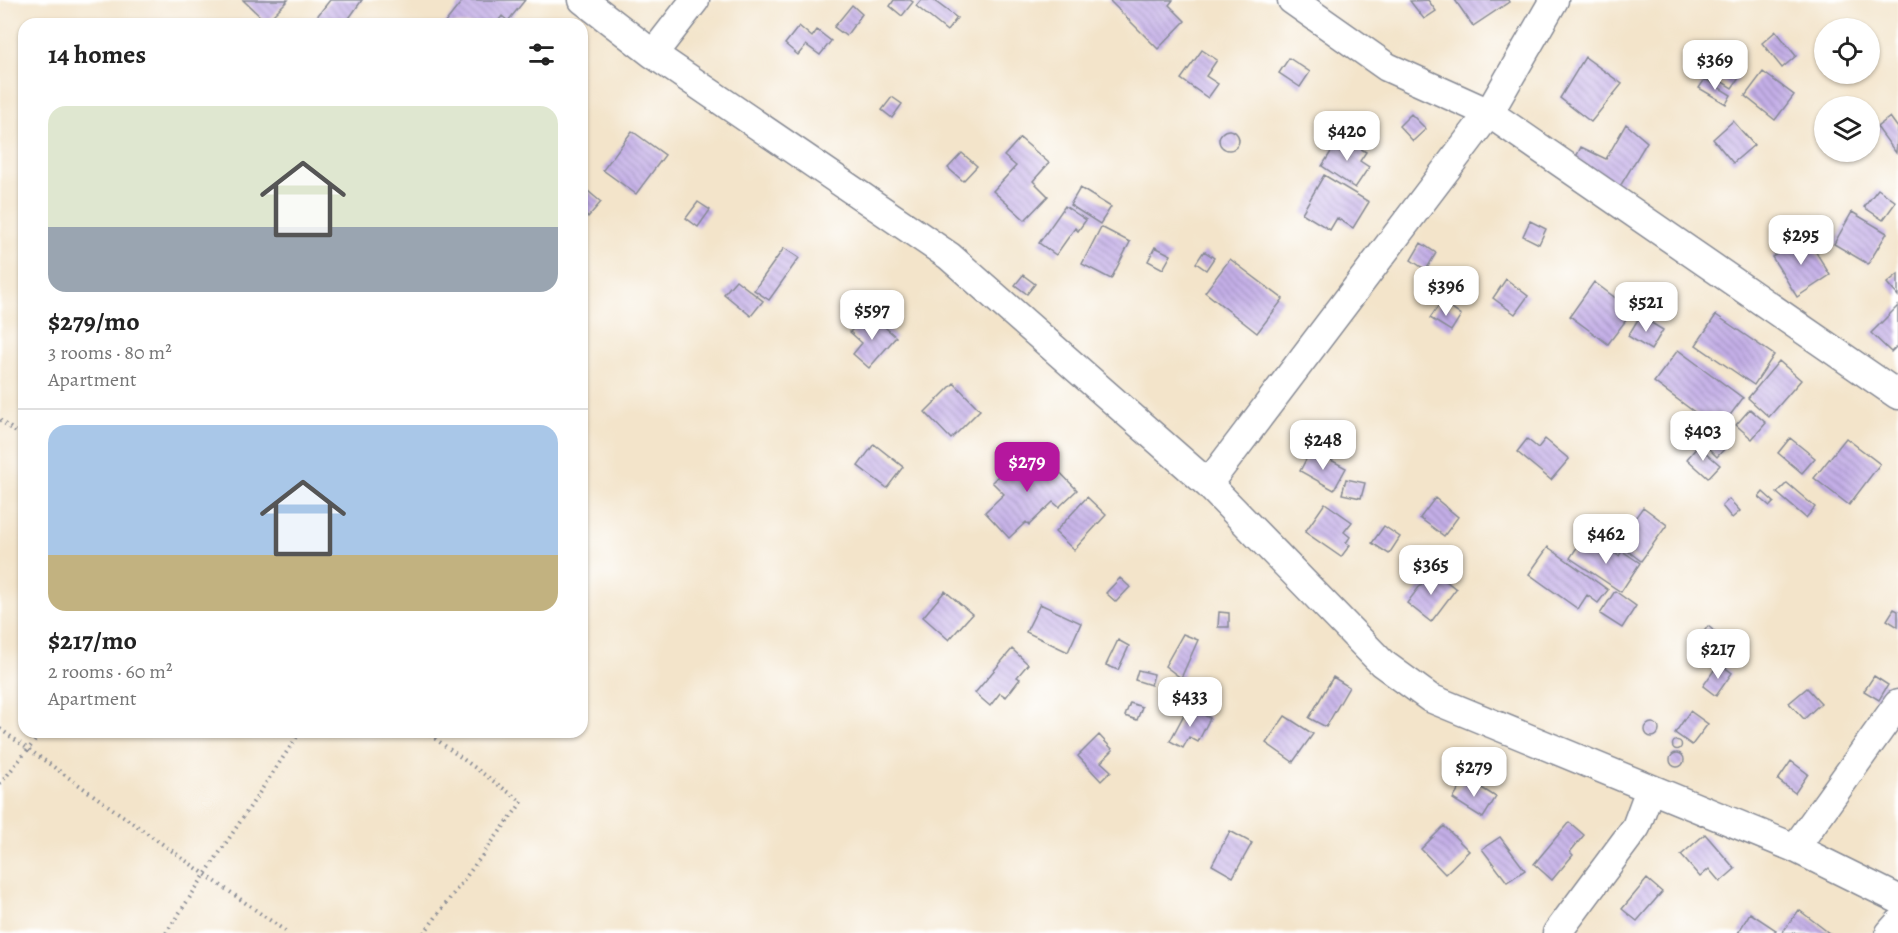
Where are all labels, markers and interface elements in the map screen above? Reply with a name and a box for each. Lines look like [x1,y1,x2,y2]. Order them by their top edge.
map controls [1814,18,1880,162]
button: locate [1814,18,1880,84]
text: 14 homes [48,37,146,72]
icon: filters [525,38,558,71]
pin: $369 [1679,40,1751,91]
text: $369 [1697,46,1733,73]
button: layers [1814,96,1880,162]
pin: $420 [1311,111,1383,162]
text: $420 [1328,117,1366,144]
icon: home [249,145,357,253]
pin: $295 [1765,215,1837,266]
text: $295 [1783,221,1819,248]
pin: $396 [1410,266,1482,317]
text: $396 [1428,272,1464,299]
pin: $521 [1610,282,1682,333]
text: $521 [1629,288,1663,315]
pin: $597 [836,290,908,341]
text: $597 [854,296,890,323]
text: $279/mo [48,304,140,339]
text: 3 rooms · 80 m² [48,339,172,366]
text: Apartment [48,366,137,393]
pin: $403 [1667,411,1739,462]
text: $403 [1684,417,1722,444]
pin: $248 [1287,420,1359,471]
text: $248 [1304,426,1342,453]
pin: $279 [991,442,1063,493]
text: $279 [1009,448,1045,475]
icon: home [249,464,357,572]
pin: $462 [1570,514,1642,565]
text: $462 [1587,520,1625,547]
pin: $365 [1395,545,1467,596]
text: $365 [1413,551,1449,578]
text: $217/mo [48,623,137,658]
pin: $217 [1682,629,1754,680]
text: $217 [1701,635,1735,662]
text: 2 rooms · 60 m² [48,658,172,685]
pin: $433 [1154,677,1226,728]
text: $433 [1172,683,1208,710]
text: Apartment [48,685,137,712]
pin: $279 [1438,747,1510,798]
text: $279 [1456,753,1492,780]

